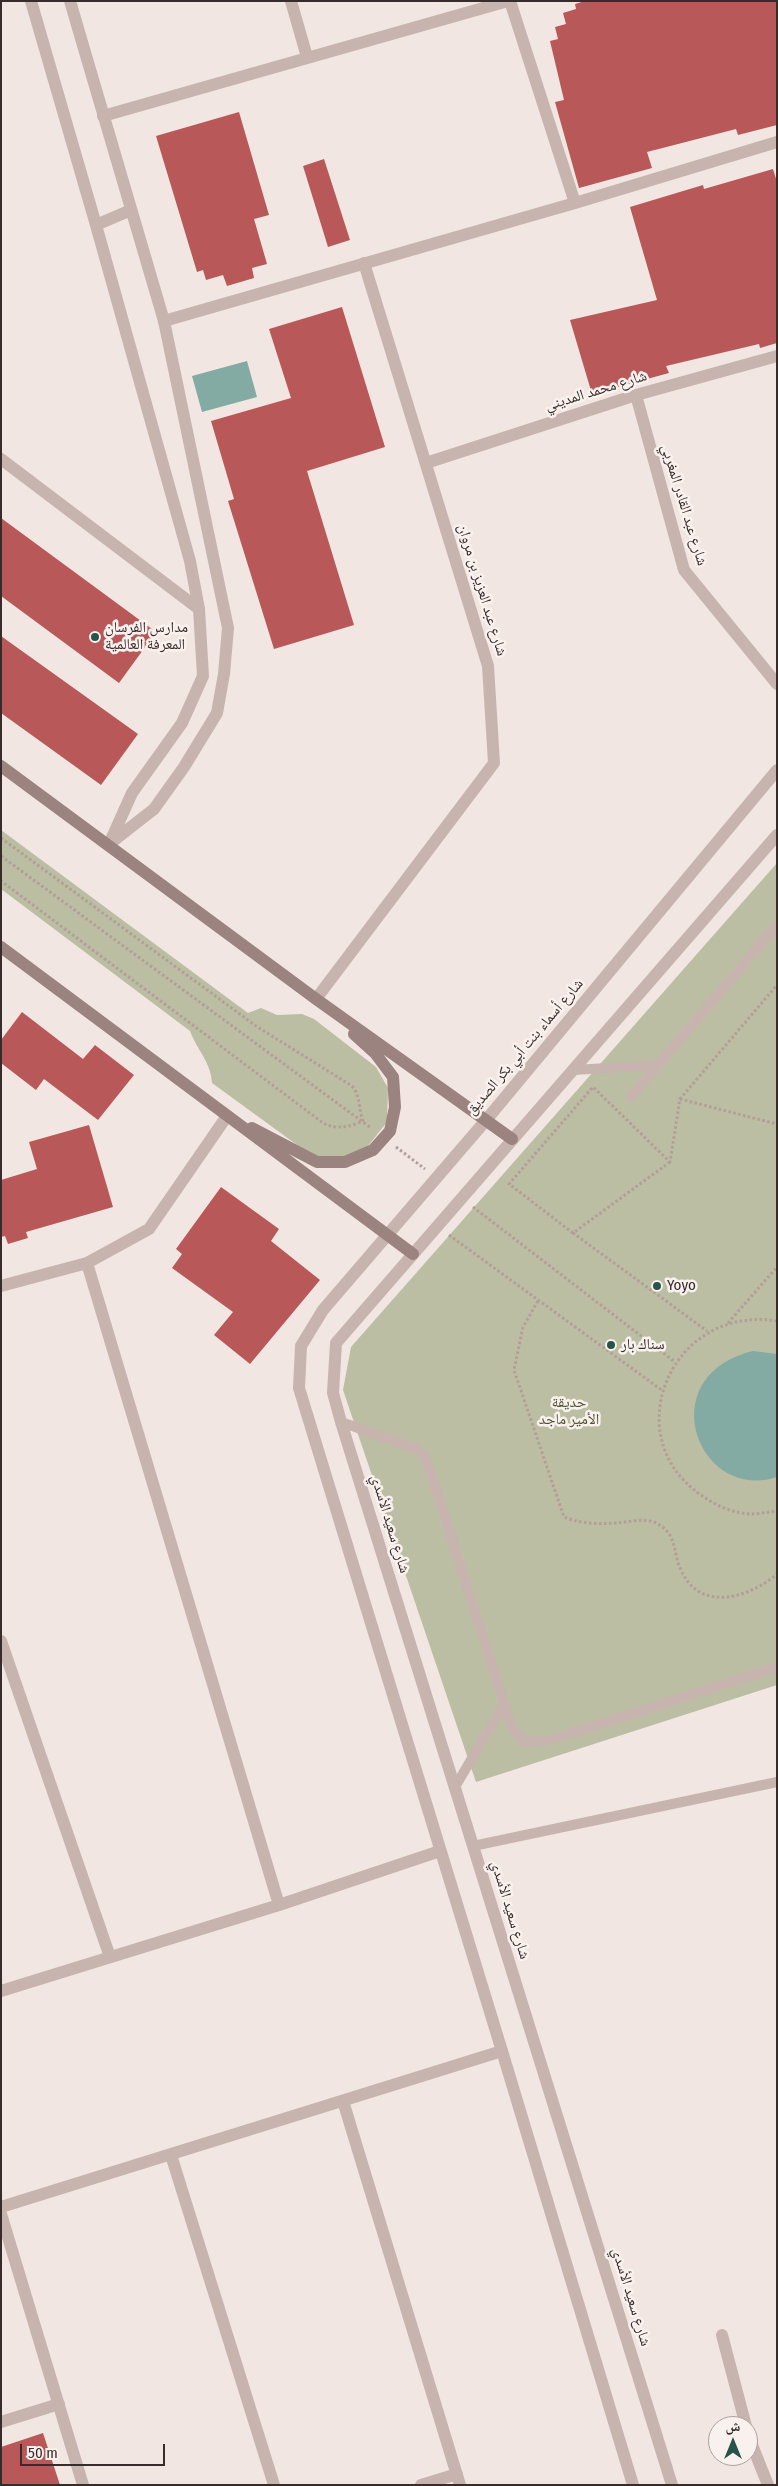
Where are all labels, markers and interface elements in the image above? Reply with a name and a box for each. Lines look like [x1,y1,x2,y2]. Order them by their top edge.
street label: شارع محمد المديني [543,367,649,415]
street label: شارع عبد القادر المغربي [657,442,711,568]
street label: شارع عبد العزيز بن مروان [453,522,511,658]
place label: مدارس الفرسان المعرفة العالمية [105,619,188,654]
marker: مدارس الفرسان المعرفة العالمية [89,631,101,643]
street label: شارع أسماء بنت أبي بكر الصديق [463,975,587,1119]
place label: Yoyo [667,1277,696,1295]
marker: Yoyo [651,1280,663,1292]
place label: سناك بار [621,1336,665,1354]
marker: سناك بار [605,1339,617,1351]
park label: حديقة الأمير ماجد [539,1394,599,1429]
street label: شارع سعيد الأسدي [367,1473,413,1575]
street label: شارع سعيد الأسدي [487,1859,533,1961]
street label: شارع سعيد الأسدي [608,2246,654,2348]
north arrow [708,2416,758,2466]
text: ش [726,2418,740,2435]
scale bar [22,2434,168,2466]
text: 50 m [28,2444,58,2462]

